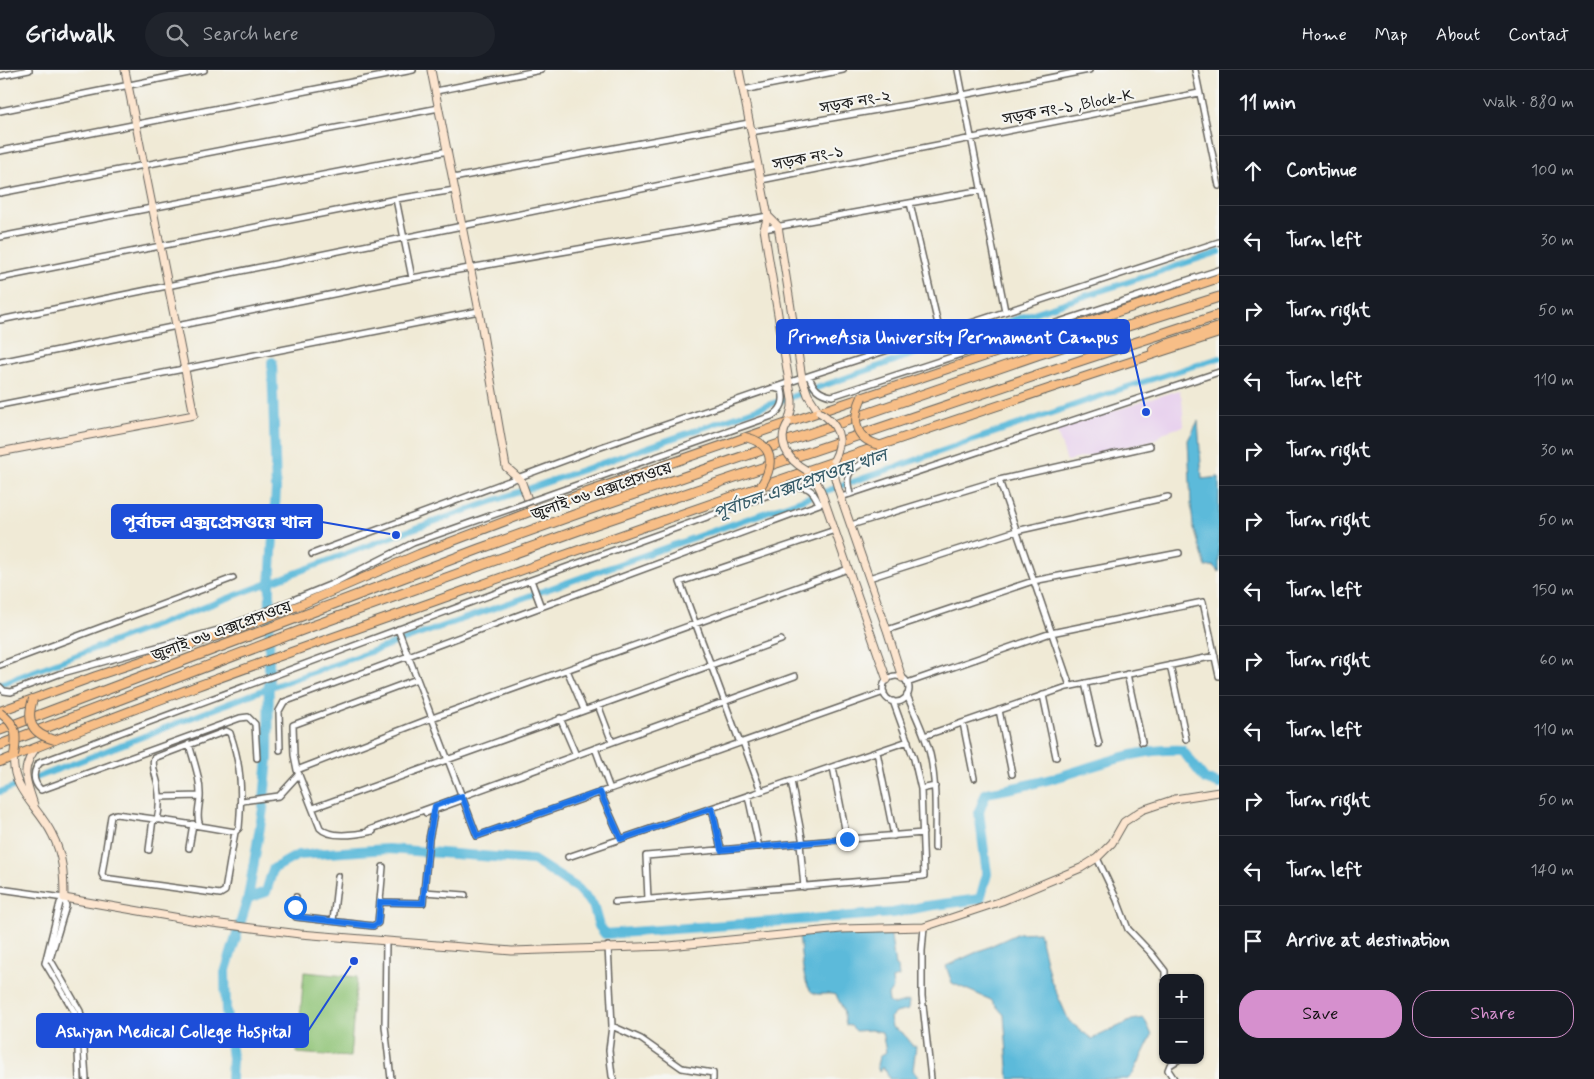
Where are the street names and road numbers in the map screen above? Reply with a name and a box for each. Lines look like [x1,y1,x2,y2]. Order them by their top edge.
street label: সড়ক নং-১ ,Block-K [1000,84,1136,131]
street label: সড়ক নং-২ [817,86,893,119]
street label: সড়ক নং-১ [770,141,846,176]
street label: জুলাই ৩৬ এক্সপ্রেসওয়ে [527,457,676,526]
street label: জুলাই ৩৬ এক্সপ্রেসওয়ে [148,596,295,667]

